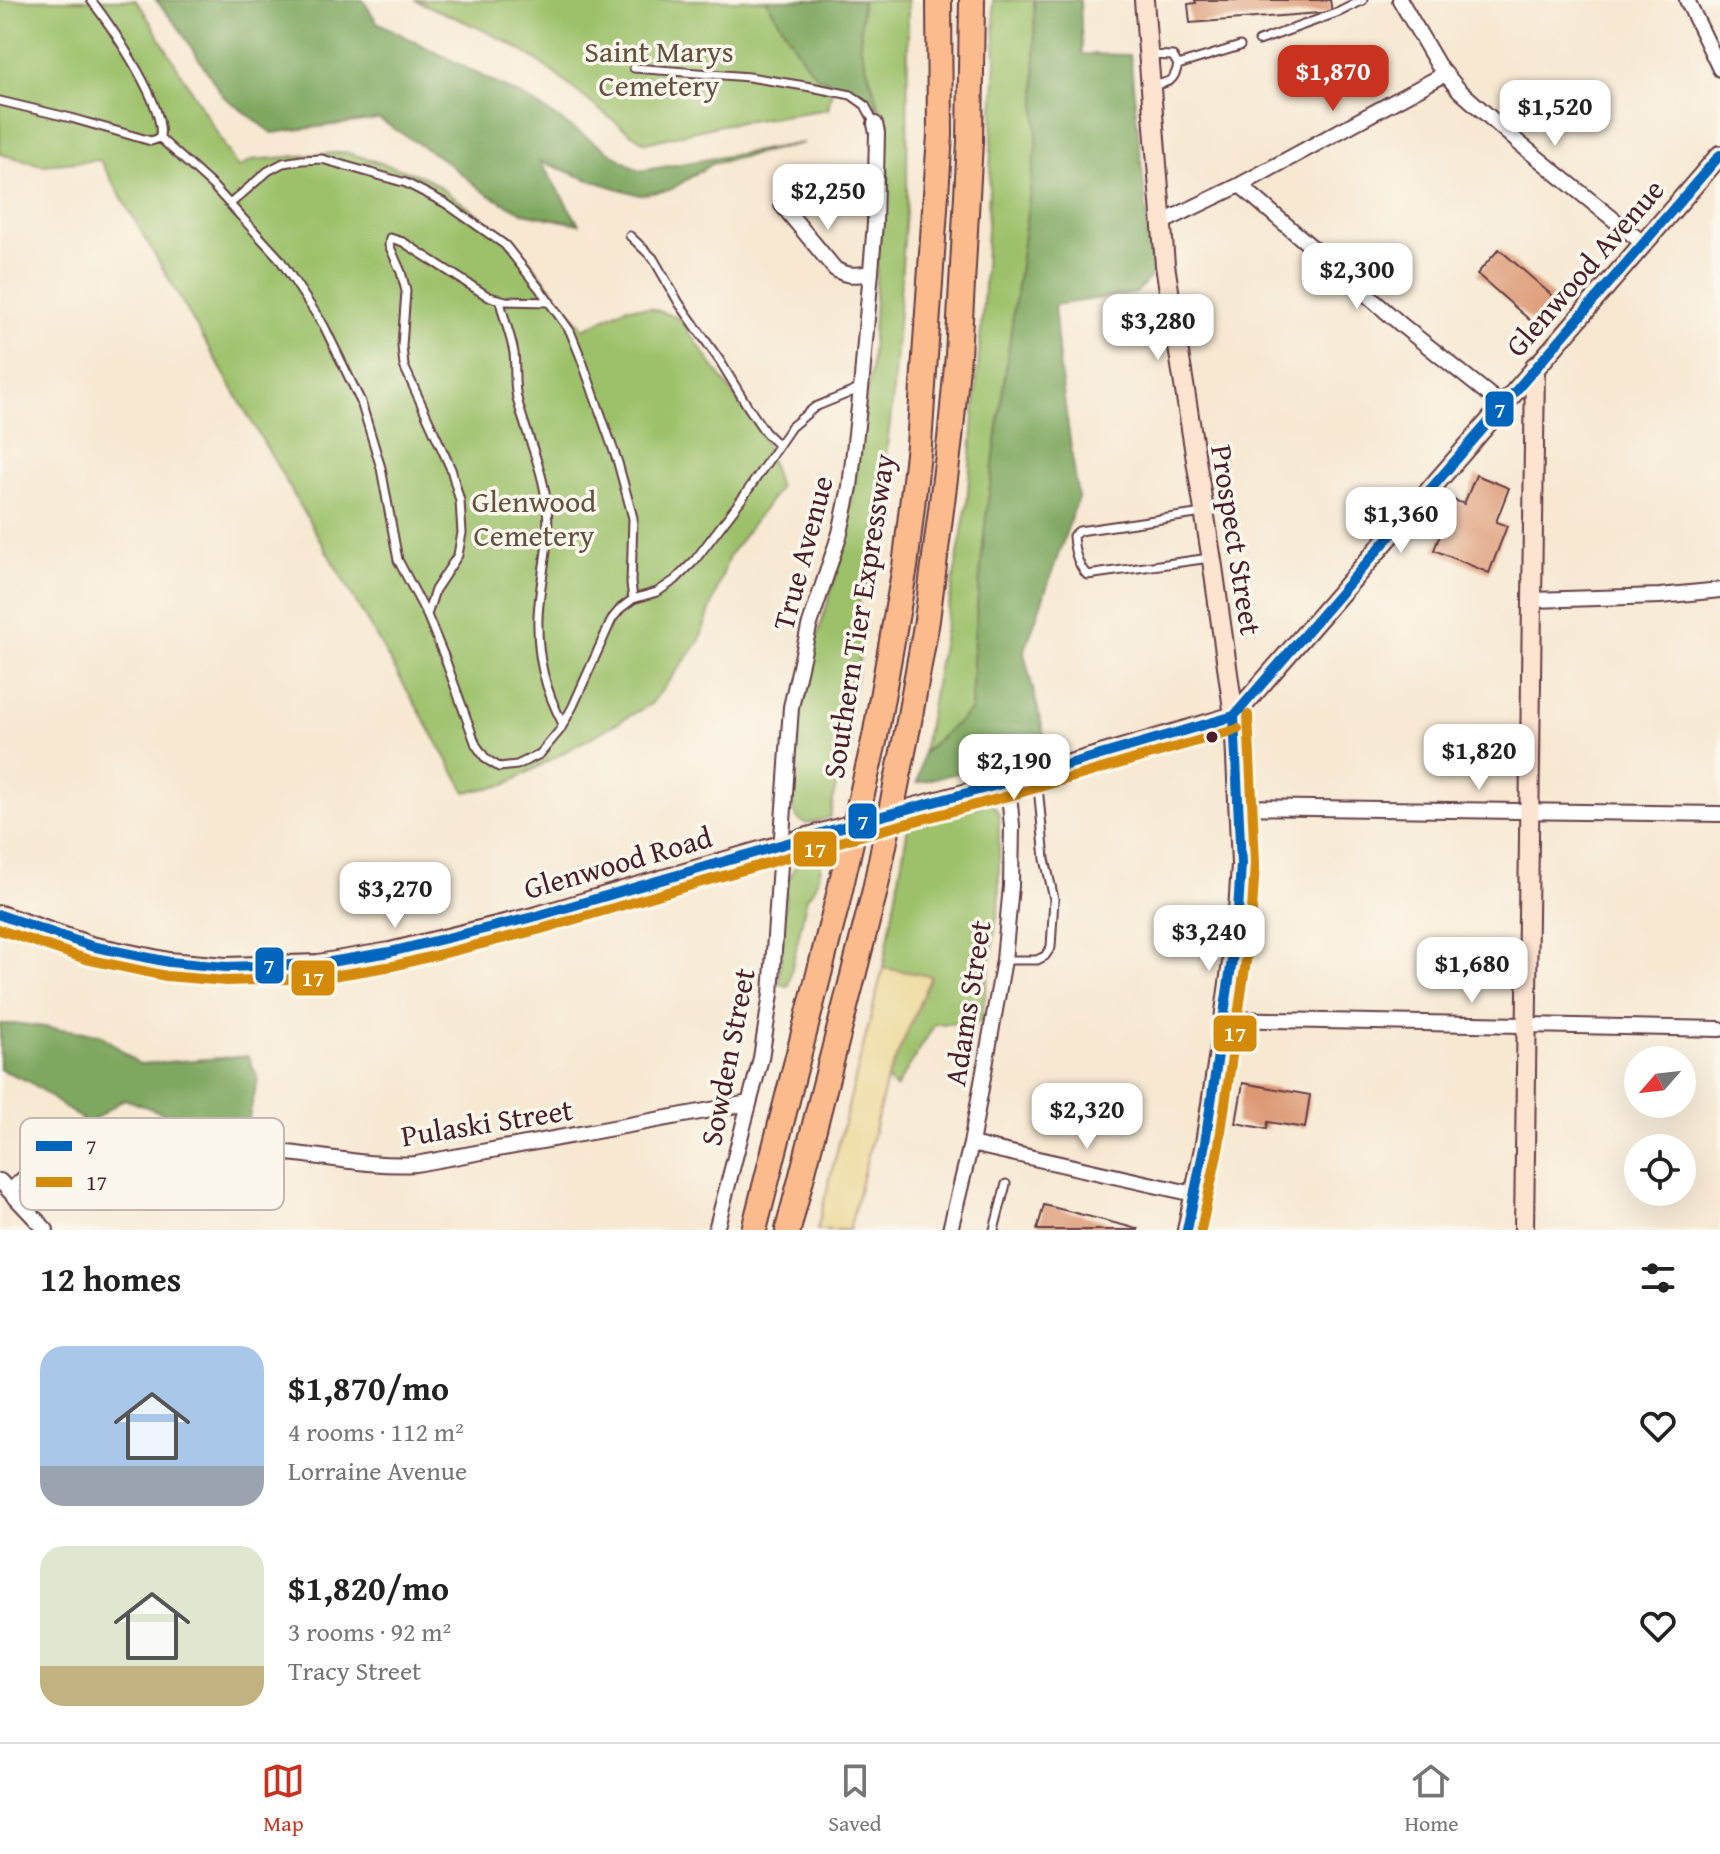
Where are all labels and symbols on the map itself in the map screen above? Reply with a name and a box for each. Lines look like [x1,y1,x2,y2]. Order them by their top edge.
park label: Saint Marys Cemetery [584,29,734,107]
pin: $1,870 [1268,45,1398,113]
pin: $1,520 [1490,80,1620,148]
pin: $2,250 [763,164,893,232]
street label: Glenwood Avenue [1494,169,1674,366]
pin: $2,300 [1292,243,1422,311]
pin: $3,280 [1093,294,1223,362]
line badge: 7 [1484,390,1515,428]
text: 7 [1494,393,1506,425]
street label: Prospect Street [1200,442,1274,638]
street label: Southern Tier Expressway [811,450,905,781]
street label: True Avenue [760,471,844,635]
park label: Glenwood Cemetery [472,479,596,557]
pin: $1,360 [1336,487,1466,555]
pin: $1,820 [1414,724,1544,792]
unlabelled marker [1204,729,1220,745]
pin: $2,190 [949,734,1079,802]
line badge: 7 [847,802,878,840]
text: 7 [857,805,869,837]
street label: Glenwood Road [518,814,717,910]
line badge: 17 [792,830,838,868]
text: 17 [804,833,826,865]
pin: $3,270 [330,862,460,930]
pin: $3,240 [1144,905,1274,973]
street label: Adams Street [932,916,1002,1089]
pin: $1,680 [1407,937,1537,1005]
line badge: 7 [254,946,285,985]
text: 7 [263,949,275,981]
line badge: 17 [290,959,336,997]
text: 17 [302,962,324,994]
street label: Sowden Street [688,964,766,1149]
line badge: 17 [1212,1014,1258,1053]
text: 17 [1224,1017,1246,1049]
north arrow [1624,1046,1696,1118]
pin: $2,320 [1022,1083,1152,1151]
street label: Pulaski Street [398,1087,576,1157]
legend [20,1118,284,1210]
text: 7 [86,1130,97,1162]
text: 17 [86,1166,107,1198]

